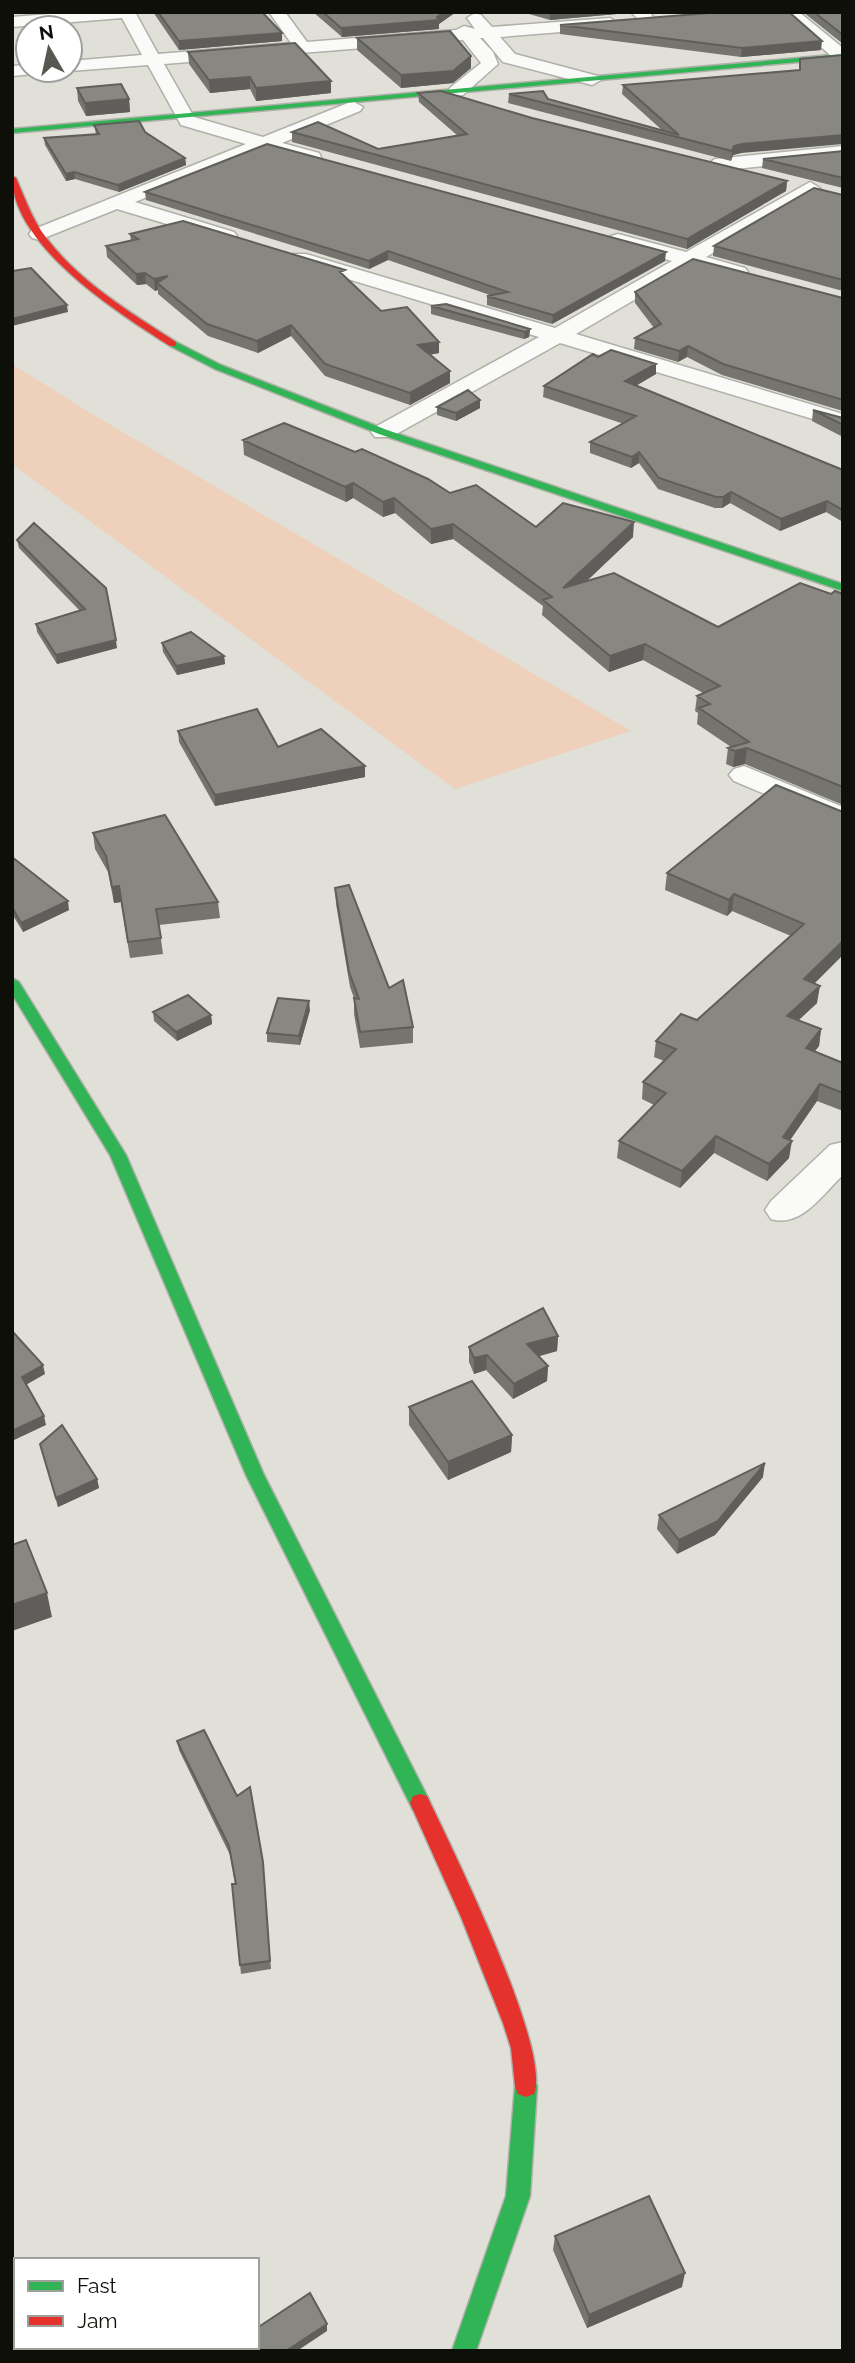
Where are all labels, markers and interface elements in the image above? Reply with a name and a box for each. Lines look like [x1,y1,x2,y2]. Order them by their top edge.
north arrow [14,14,84,84]
text: N [37,20,55,44]
legend [14,2258,259,2349]
text: Fast [77,2273,117,2298]
text: Jam [77,2308,118,2333]

